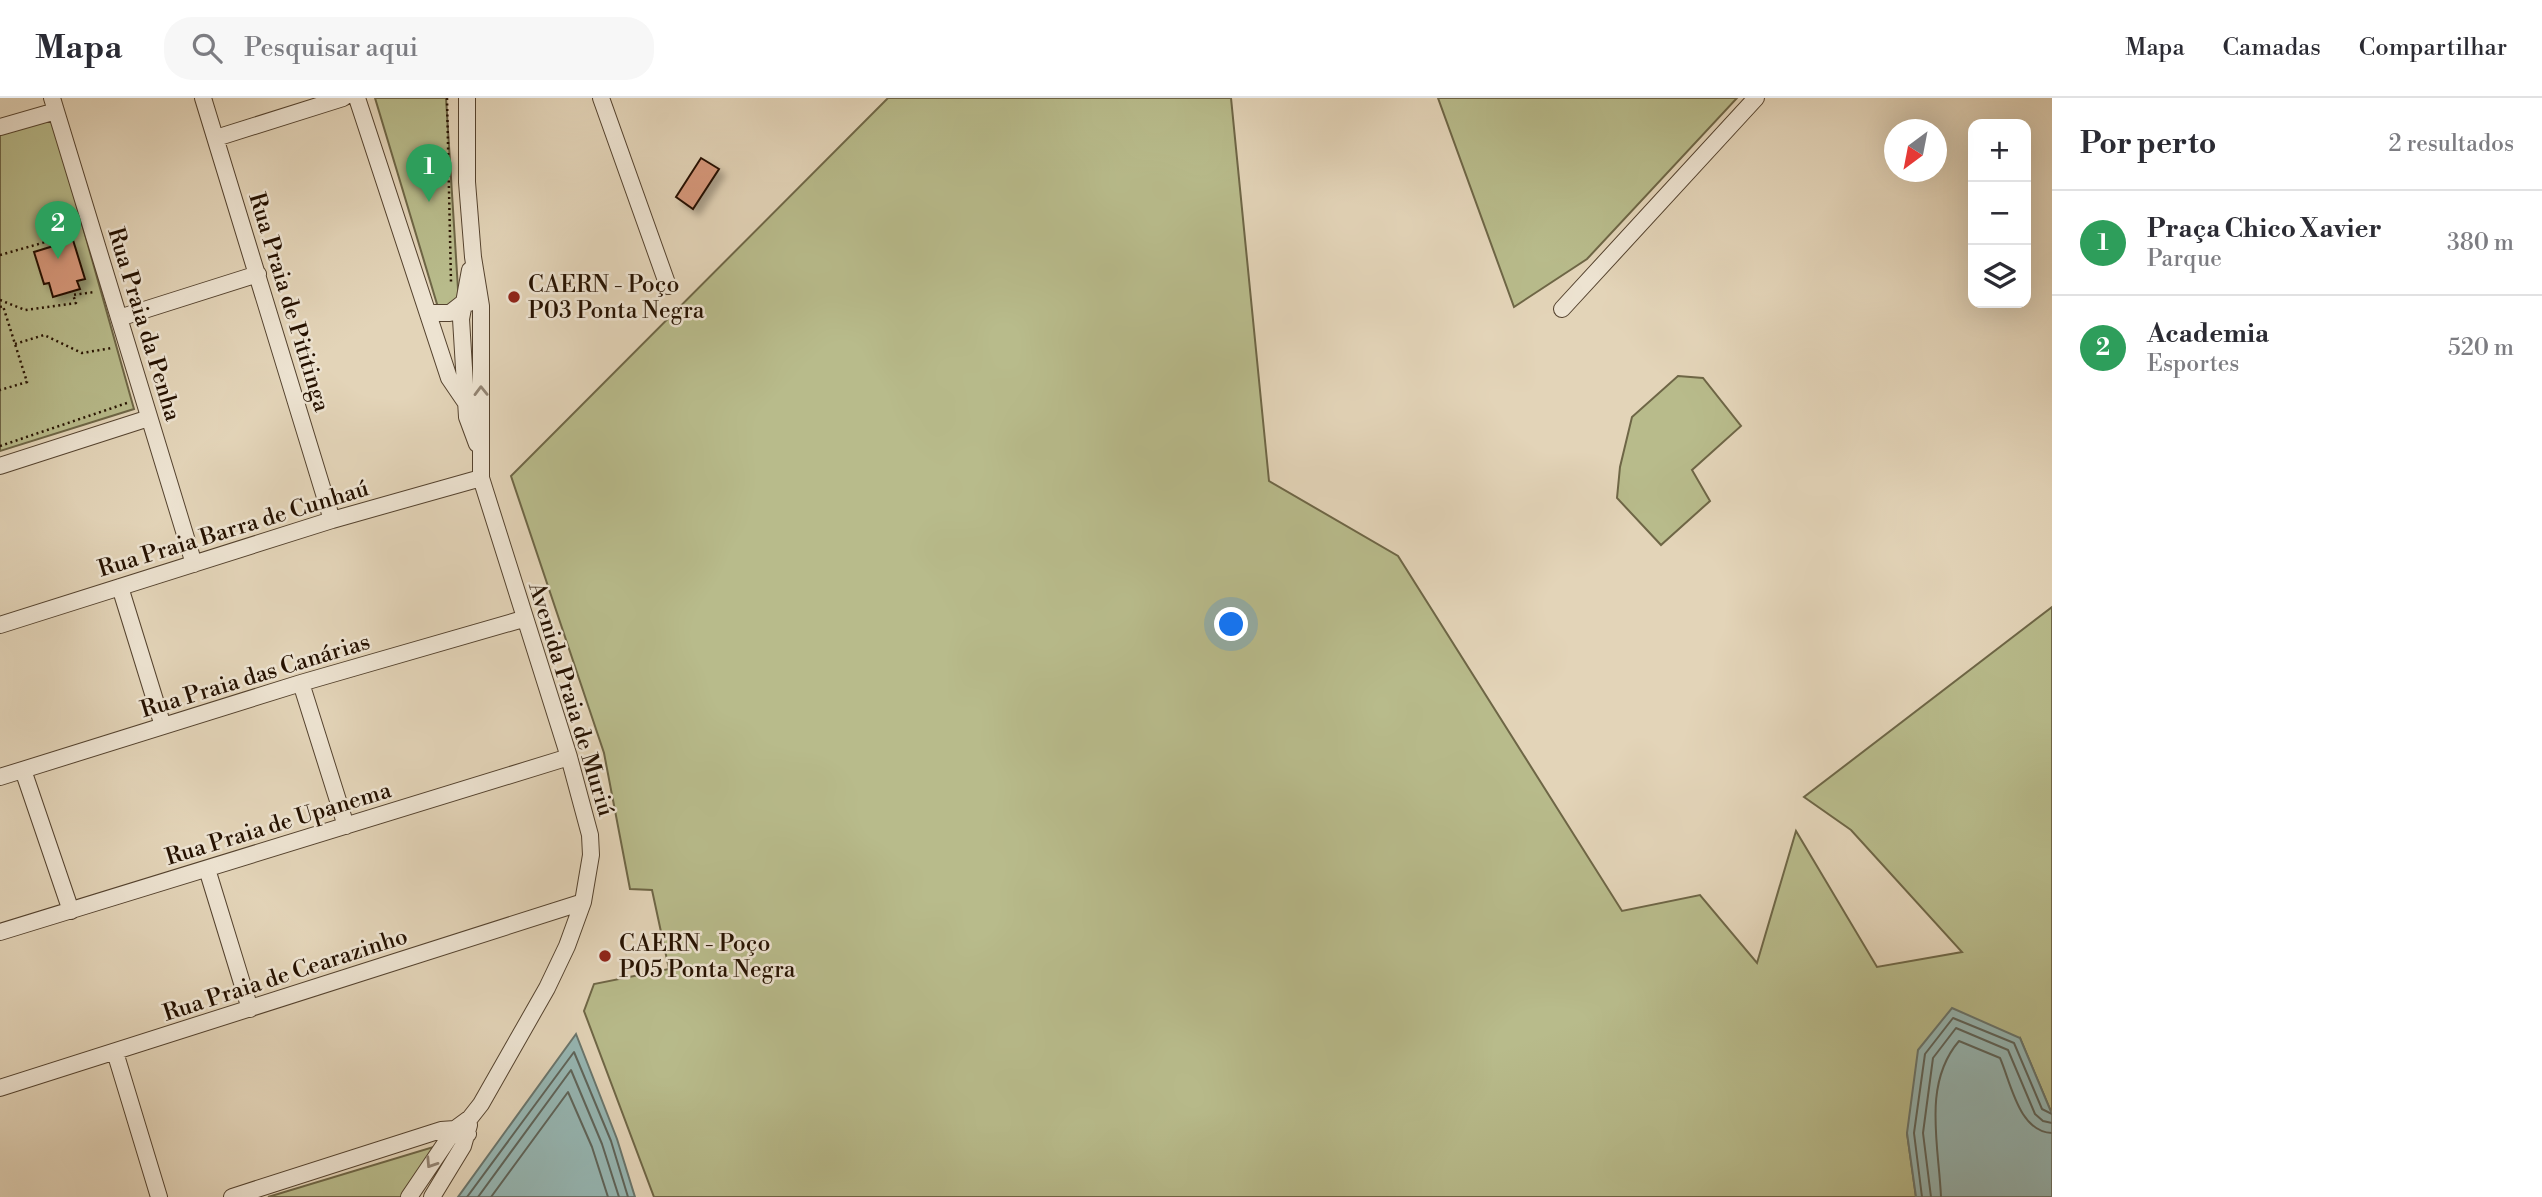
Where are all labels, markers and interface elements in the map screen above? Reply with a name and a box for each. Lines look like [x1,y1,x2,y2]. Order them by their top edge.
search box [164,17,654,80]
text: Mapa [35,28,122,69]
icon: search [188,29,226,67]
text: Pesquisar aqui [244,32,418,64]
text: Mapa [2125,33,2185,63]
text: Camadas [2223,33,2321,63]
text: Compartilhar [2359,33,2507,63]
north arrow [1884,119,1947,182]
map controls [1968,119,2031,308]
button: + [1968,119,2031,182]
text: Por perto [2080,125,2216,163]
text: 2 resultados [2389,130,2514,158]
pin: 1 [406,144,452,202]
button: − [1968,182,2031,245]
street label: Rua Praia de Pititinga [242,189,336,415]
pin: 2 [35,201,81,259]
text: Praça Chico Xavier [2147,213,2382,245]
street label: Rua Praia da Penha [101,224,187,425]
text: 1 [2097,229,2109,257]
text: 380 m [2447,229,2514,257]
button: layers [1968,245,2031,308]
text: Parque [2147,245,2222,273]
place label: CAERN - Poço P03 Ponta Negra [528,271,705,325]
marker: CAERN - Poço P03 Ponta Negra [506,289,522,305]
text: Academia [2147,318,2269,350]
text: 2 [2096,334,2110,362]
text: 520 m [2448,334,2514,362]
text: Esportes [2147,350,2239,378]
one-way arrow [473,385,489,396]
street label: Rua Praia Barra de Cunhaú [95,474,372,583]
street label: Avenida Praia de Muriú [522,578,620,820]
your location [1214,607,1248,641]
street label: Rua Praia das Canárias [137,628,373,724]
street label: Rua Praia de Upanema [162,776,395,872]
street label: Rua Praia de Cearazinho [159,922,411,1028]
place label: CAERN - Poço P05 Ponta Negra [619,930,796,984]
marker: CAERN - Poço P05 Ponta Negra [597,948,613,964]
one-way arrow [427,1155,440,1168]

